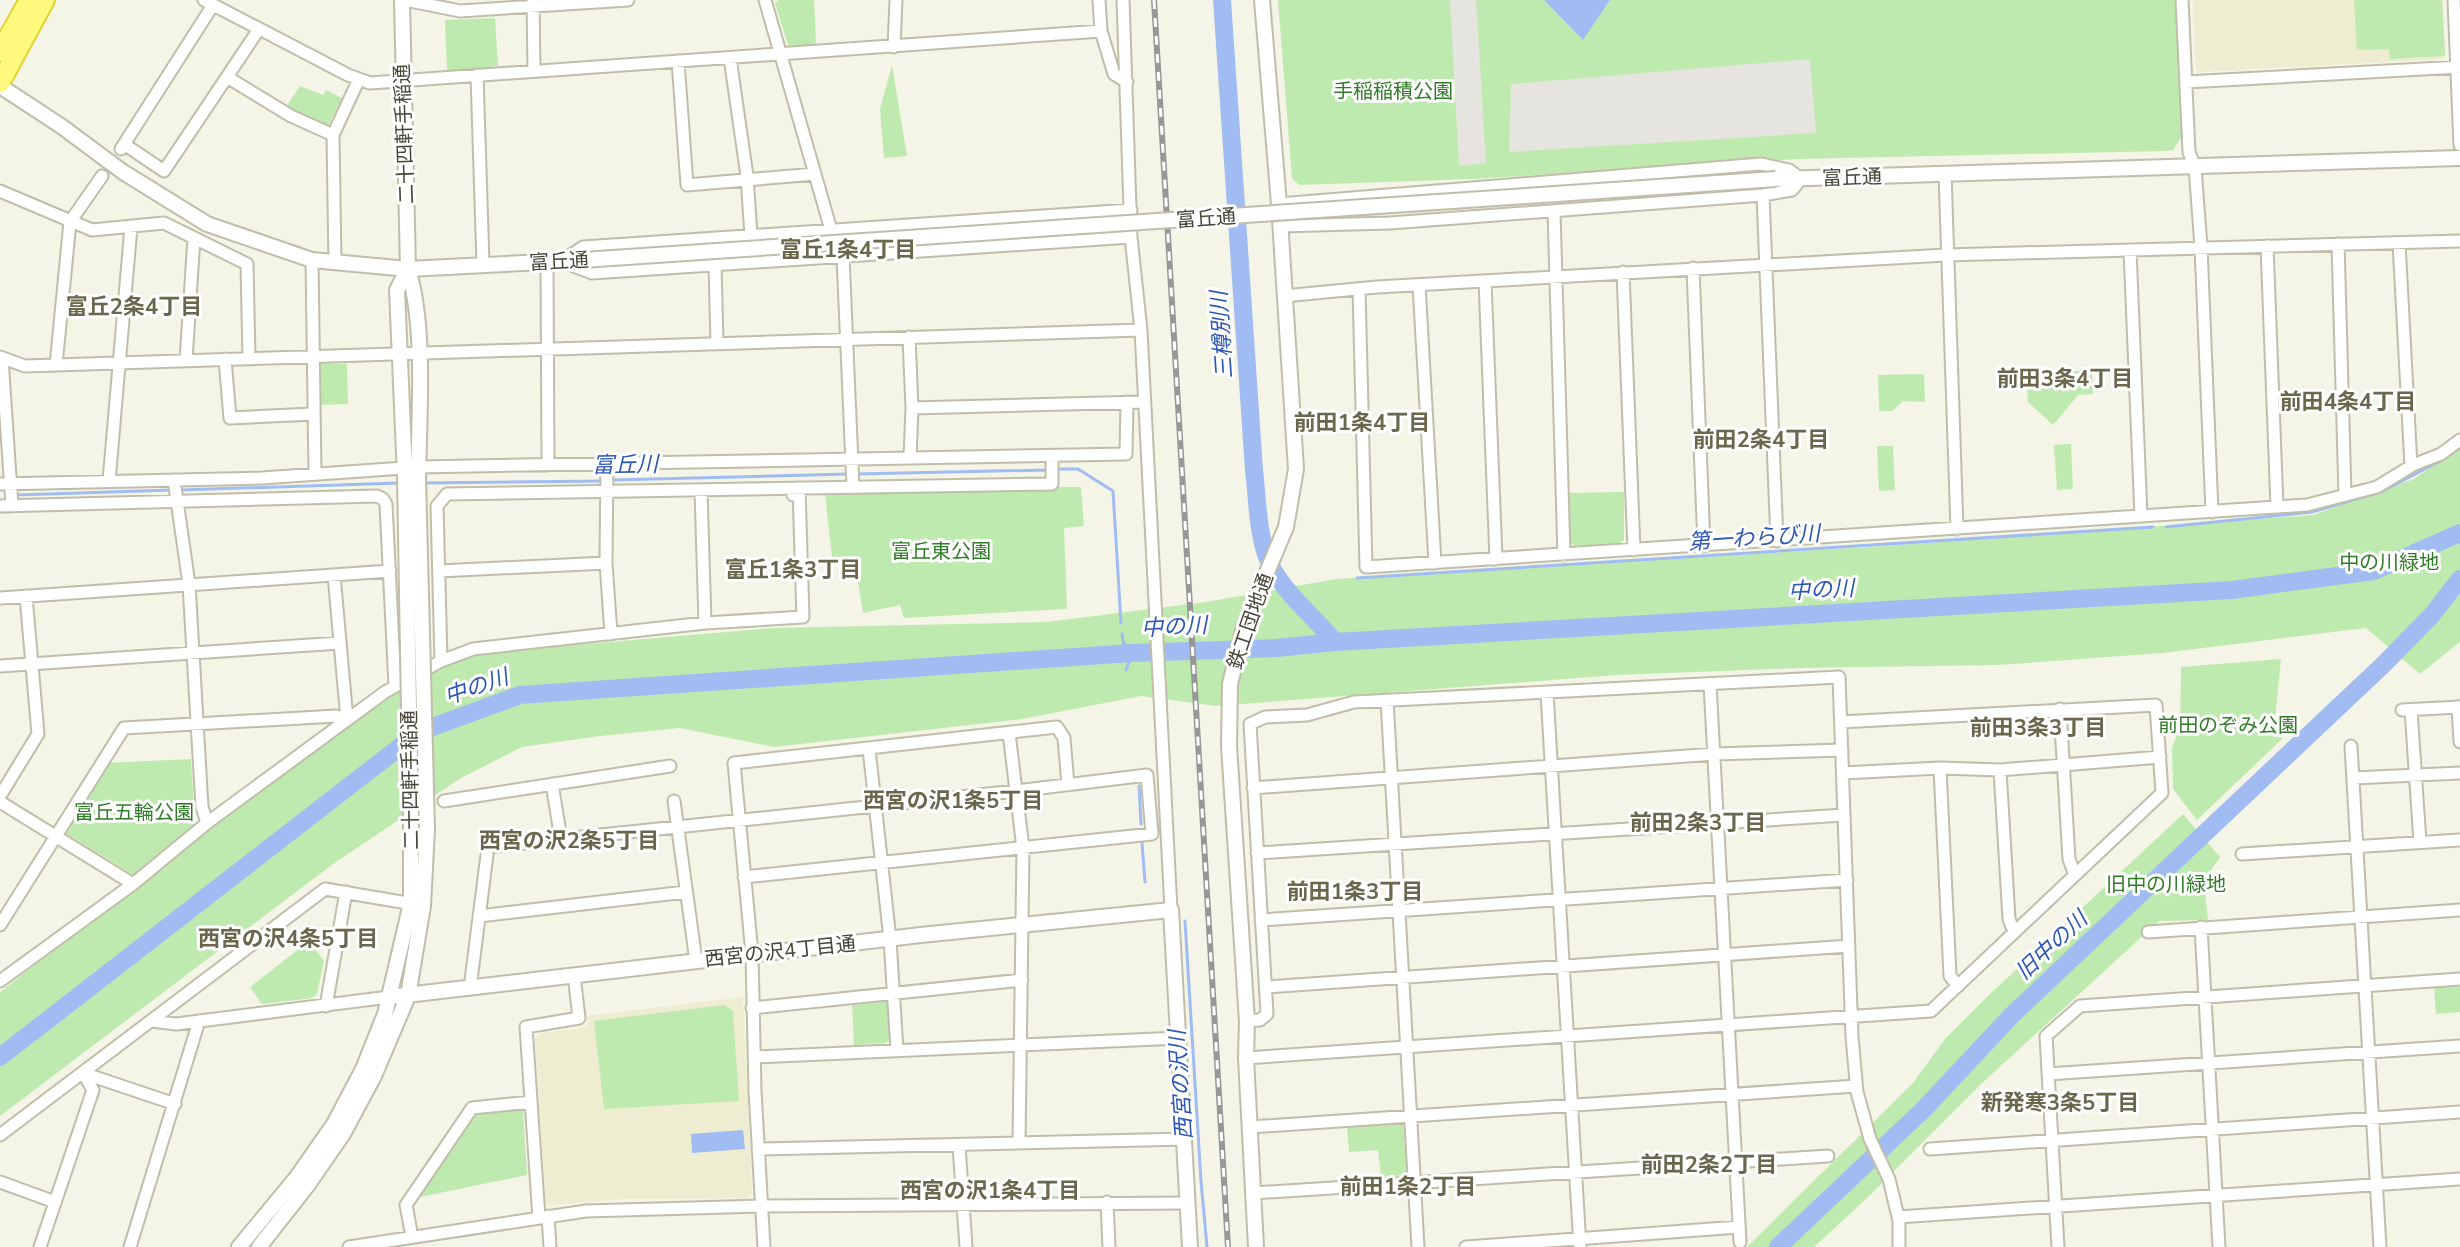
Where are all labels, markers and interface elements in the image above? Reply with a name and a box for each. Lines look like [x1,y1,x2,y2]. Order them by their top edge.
street label: 二十四軒手稲通 [389,64,420,204]
park label: 手稲稲積公園 [1333,78,1453,105]
street label: 富丘通 [1822,163,1882,192]
street label: 富丘通 [1175,203,1237,234]
district label: 富丘1条4丁目 [780,235,916,265]
street label: 富丘通 [528,246,590,277]
water label: 三樽別川 [1204,288,1240,380]
district label: 富丘2条4丁目 [66,292,202,322]
district label: 前田3条4丁目 [1997,364,2133,394]
district label: 前田4条4丁目 [2280,387,2416,417]
district label: 前田1条4丁目 [1294,408,1430,438]
district label: 前田2条4丁目 [1693,425,1829,455]
water label: 富丘川 [592,449,660,481]
water label: 第一わらび川 [1687,518,1823,558]
park label: 富丘東公園 [891,538,991,565]
park label: 中の川緑地 [2339,549,2439,576]
district label: 富丘1条3丁目 [725,555,861,585]
street label: 鉄工団地通 [1221,569,1280,673]
water label: 中の川 [1787,573,1857,607]
water label: 中の川 [1140,610,1210,644]
water label: 中の川 [440,661,514,712]
street label: 二十四軒手稲通 [396,710,425,850]
park label: 前田のぞみ公園 [2158,712,2298,739]
district label: 前田3条3丁目 [1970,713,2106,743]
district label: 西宮の沢1条5丁目 [863,786,1043,816]
park label: 富丘五輪公園 [74,799,194,826]
district label: 前田2条3丁目 [1630,808,1766,838]
district label: 西宮の沢2条5丁目 [479,826,659,856]
park label: 旧中の川緑地 [2106,871,2226,898]
district label: 前田1条3丁目 [1287,877,1423,907]
water label: 旧中の川 [2009,903,2096,987]
district label: 西宮の沢4条5丁目 [198,924,378,954]
street label: 西宮の沢4丁目通 [703,930,857,973]
water label: 西宮の沢川 [1162,1027,1200,1141]
district label: 新発寒3条5丁目 [1981,1088,2139,1118]
district label: 前田2条2丁目 [1641,1150,1777,1180]
district label: 前田1条2丁目 [1340,1172,1476,1202]
district label: 西宮の沢1条4丁目 [900,1176,1080,1206]

